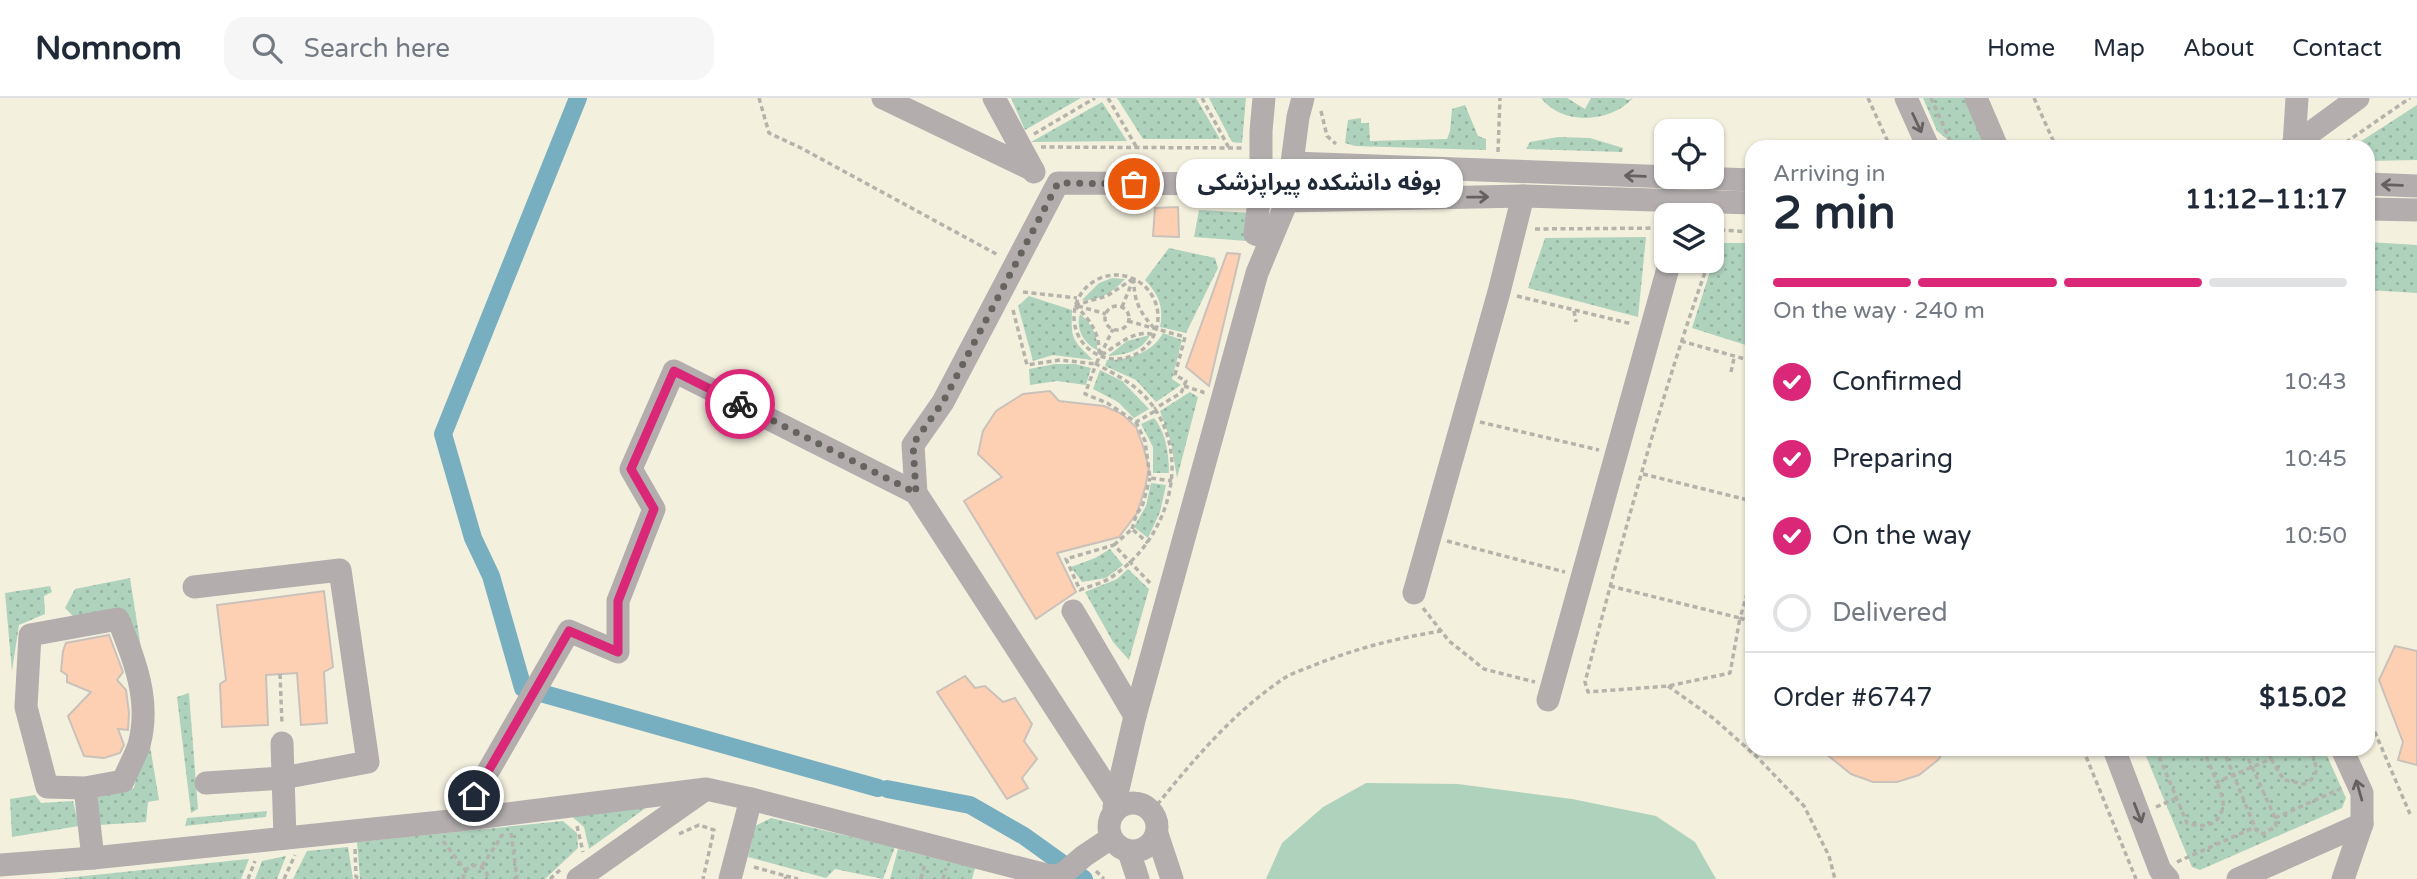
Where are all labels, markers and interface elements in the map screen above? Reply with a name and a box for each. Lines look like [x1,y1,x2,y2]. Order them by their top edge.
search box [224,17,714,80]
text: Nomnom [35,29,182,68]
icon: search [248,29,286,67]
text: Search here [304,33,450,64]
text: Home [1987,34,2055,63]
text: Map [2093,34,2145,63]
text: About [2183,34,2254,63]
text: Contact [2292,34,2382,63]
one-way arrow [1911,111,1924,133]
map controls [1654,119,1724,273]
button: locate [1654,119,1724,189]
pin [1104,154,1164,214]
callout: بوفه دانشکده پیراپزشکی [1176,160,1463,208]
text: Arriving in [1773,160,1886,188]
icon: bag [1115,165,1153,203]
text: بوفه دانشکده پیراپزشکی [1198,169,1441,197]
one-way arrow [1623,169,1646,182]
one-way arrow [2381,178,2404,192]
text: 11:12–11:17 [2185,184,2347,215]
text: 2 min [1773,186,1896,241]
one-way arrow [1466,190,1489,204]
button: layers [1654,203,1724,273]
text: On the way · 240 m [1773,297,1985,325]
icon: check [1773,363,1811,401]
text: Confirmed [1832,366,1962,397]
text: 10:43 [2283,368,2347,396]
courier [705,369,775,439]
icon: bike [721,385,759,423]
icon: check [1773,440,1811,478]
text: Preparing [1832,443,1953,474]
text: 10:45 [2283,445,2347,473]
icon: check [1773,517,1811,555]
text: On the way [1832,520,1972,551]
text: 10:50 [2283,522,2347,550]
text: Delivered [1832,597,1948,628]
text: Order #6747 [1773,682,1933,713]
text: $15.02 [2259,682,2347,713]
pin [444,766,504,826]
icon: home [455,777,493,815]
one-way arrow [2351,780,2364,802]
one-way arrow [2133,801,2146,823]

